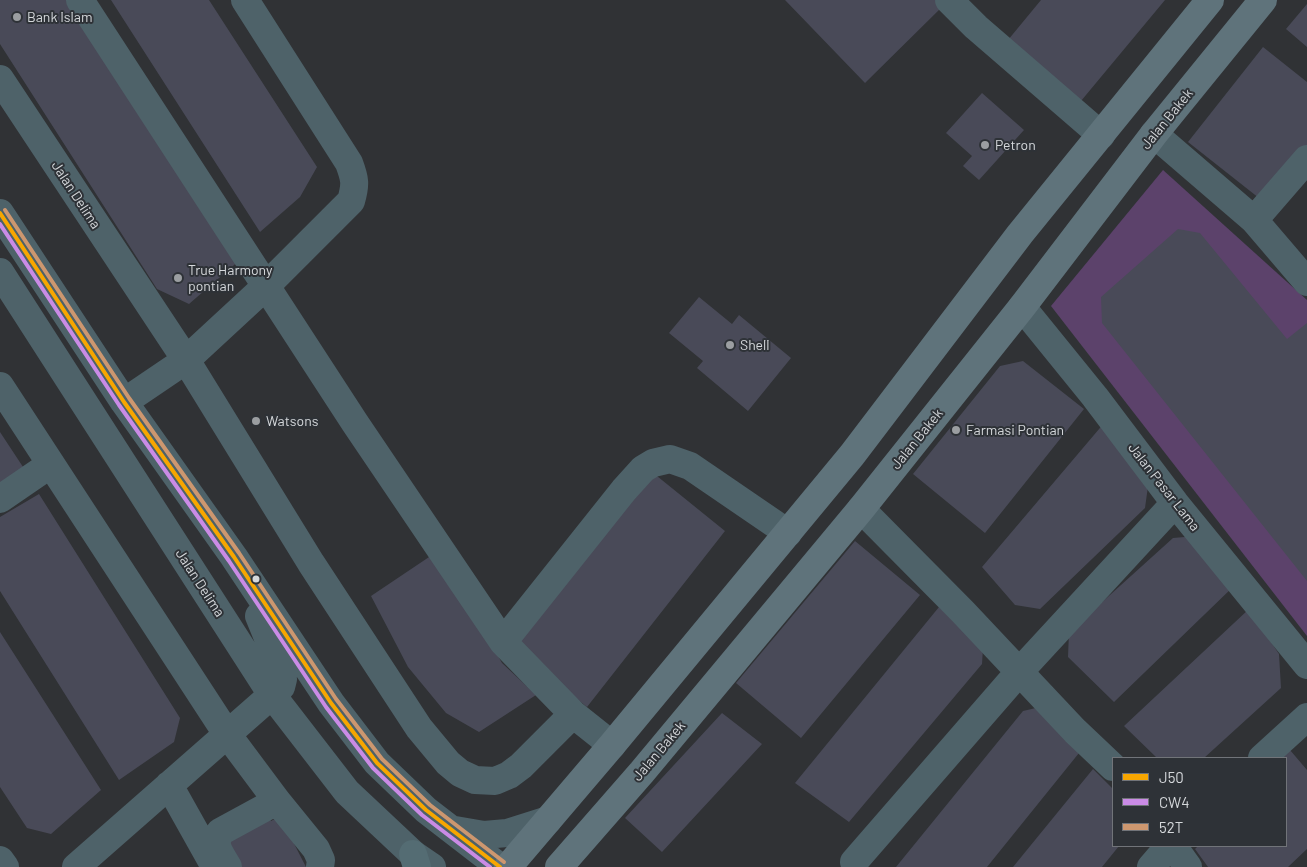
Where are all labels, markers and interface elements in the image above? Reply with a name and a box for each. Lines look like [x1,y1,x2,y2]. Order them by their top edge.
place label: Bank Islam [27,9,93,25]
marker: Bank Islam [11,11,23,23]
street label: Jalan Bakek [1137,85,1197,153]
place label: Petron [995,137,1036,153]
marker: Petron [979,139,991,151]
street label: Jalan Delima [48,158,104,232]
place label: True Harmony pontian [188,262,272,294]
marker: True Harmony pontian [172,272,184,284]
place label: Shell [740,337,770,353]
marker: Shell [724,339,736,351]
street label: Jalan Bakek [887,405,947,473]
place label: Watsons [266,413,318,429]
marker: Watsons [250,415,262,427]
place label: Farmasi Pontian [966,422,1064,438]
marker: Farmasi Pontian [950,424,962,436]
street label: Jalan Pasar Lama [1124,440,1204,534]
street label: Jalan Delima [172,546,228,620]
unlabelled marker [251,574,261,584]
street label: Jalan Bakek [629,718,689,784]
legend [1112,757,1287,847]
text: J50 [1159,768,1184,786]
text: CW4 [1159,793,1189,811]
text: 52T [1159,818,1183,836]

